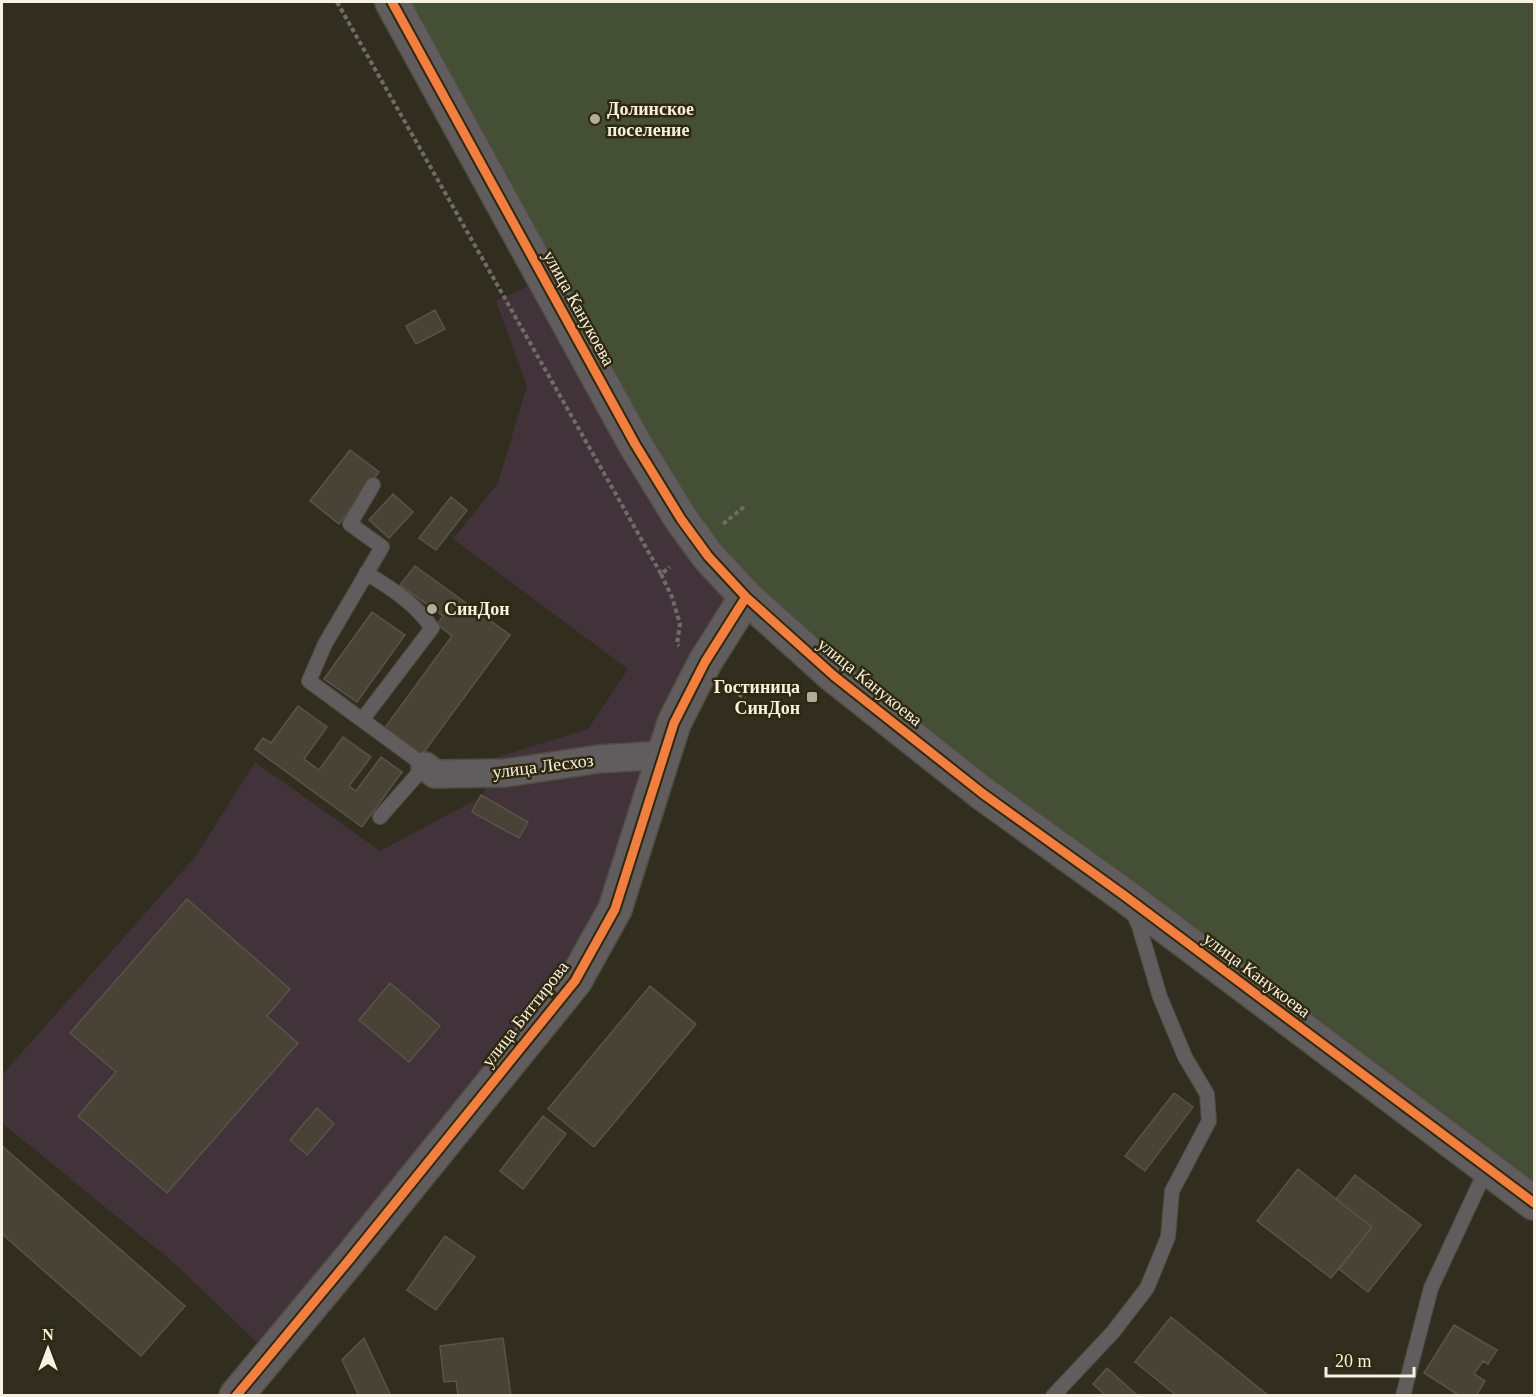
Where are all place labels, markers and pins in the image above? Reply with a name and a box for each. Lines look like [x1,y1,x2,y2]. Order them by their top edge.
place label: Долинское поселение [607,99,694,140]
marker: Долинское поселение [588,112,602,126]
place label: СинДон [444,599,510,619]
marker: СинДон [425,602,439,616]
place label: Гостиница СинДон [714,677,800,718]
marker: Гостиница СинДон [805,690,819,704]

